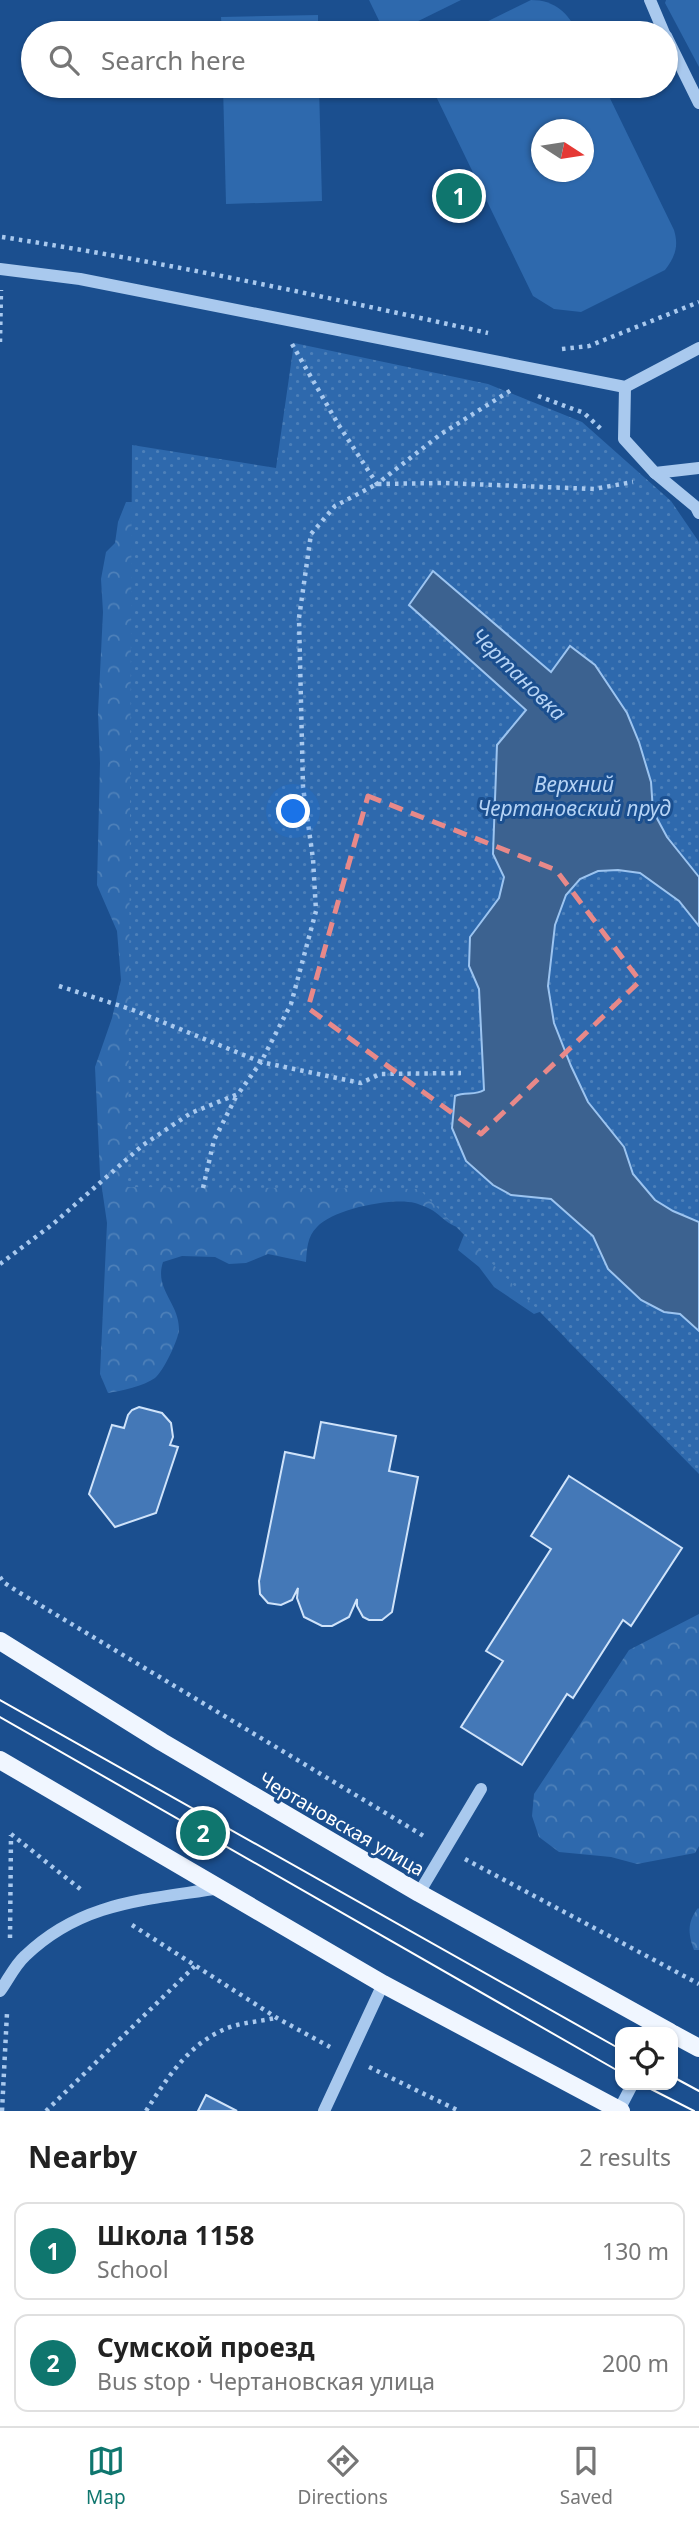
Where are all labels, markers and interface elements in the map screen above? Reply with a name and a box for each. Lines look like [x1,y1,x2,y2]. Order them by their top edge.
search box [21,21,678,98]
icon: search [45,41,83,79]
text: Search here [101,42,246,78]
north arrow [531,119,594,182]
pin: 1 [436,170,482,222]
water label: Чертановка [465,621,573,727]
water label: Верхний Чертановский пруд [477,770,671,822]
your location [276,794,310,828]
street label: Чертановская улица [254,1766,430,1882]
pin: 2 [180,1807,226,1859]
map controls [615,2027,678,2090]
button: locate [615,2027,678,2090]
text: Nearby [28,2136,137,2177]
text: 2 results [579,2141,671,2173]
text: Школа 1158 [97,2217,254,2253]
text: 1 [46,2235,60,2267]
text: 130 m [602,2235,669,2267]
text: School [97,2253,169,2285]
text: Сумской проезд [97,2329,315,2365]
text: 2 [46,2347,60,2379]
text: 200 m [602,2347,669,2379]
text: Bus stop · Чертановская улица [97,2365,435,2397]
tab: Map [86,2442,126,2510]
tab: Directions [298,2442,388,2510]
tab: Saved [560,2442,613,2510]

